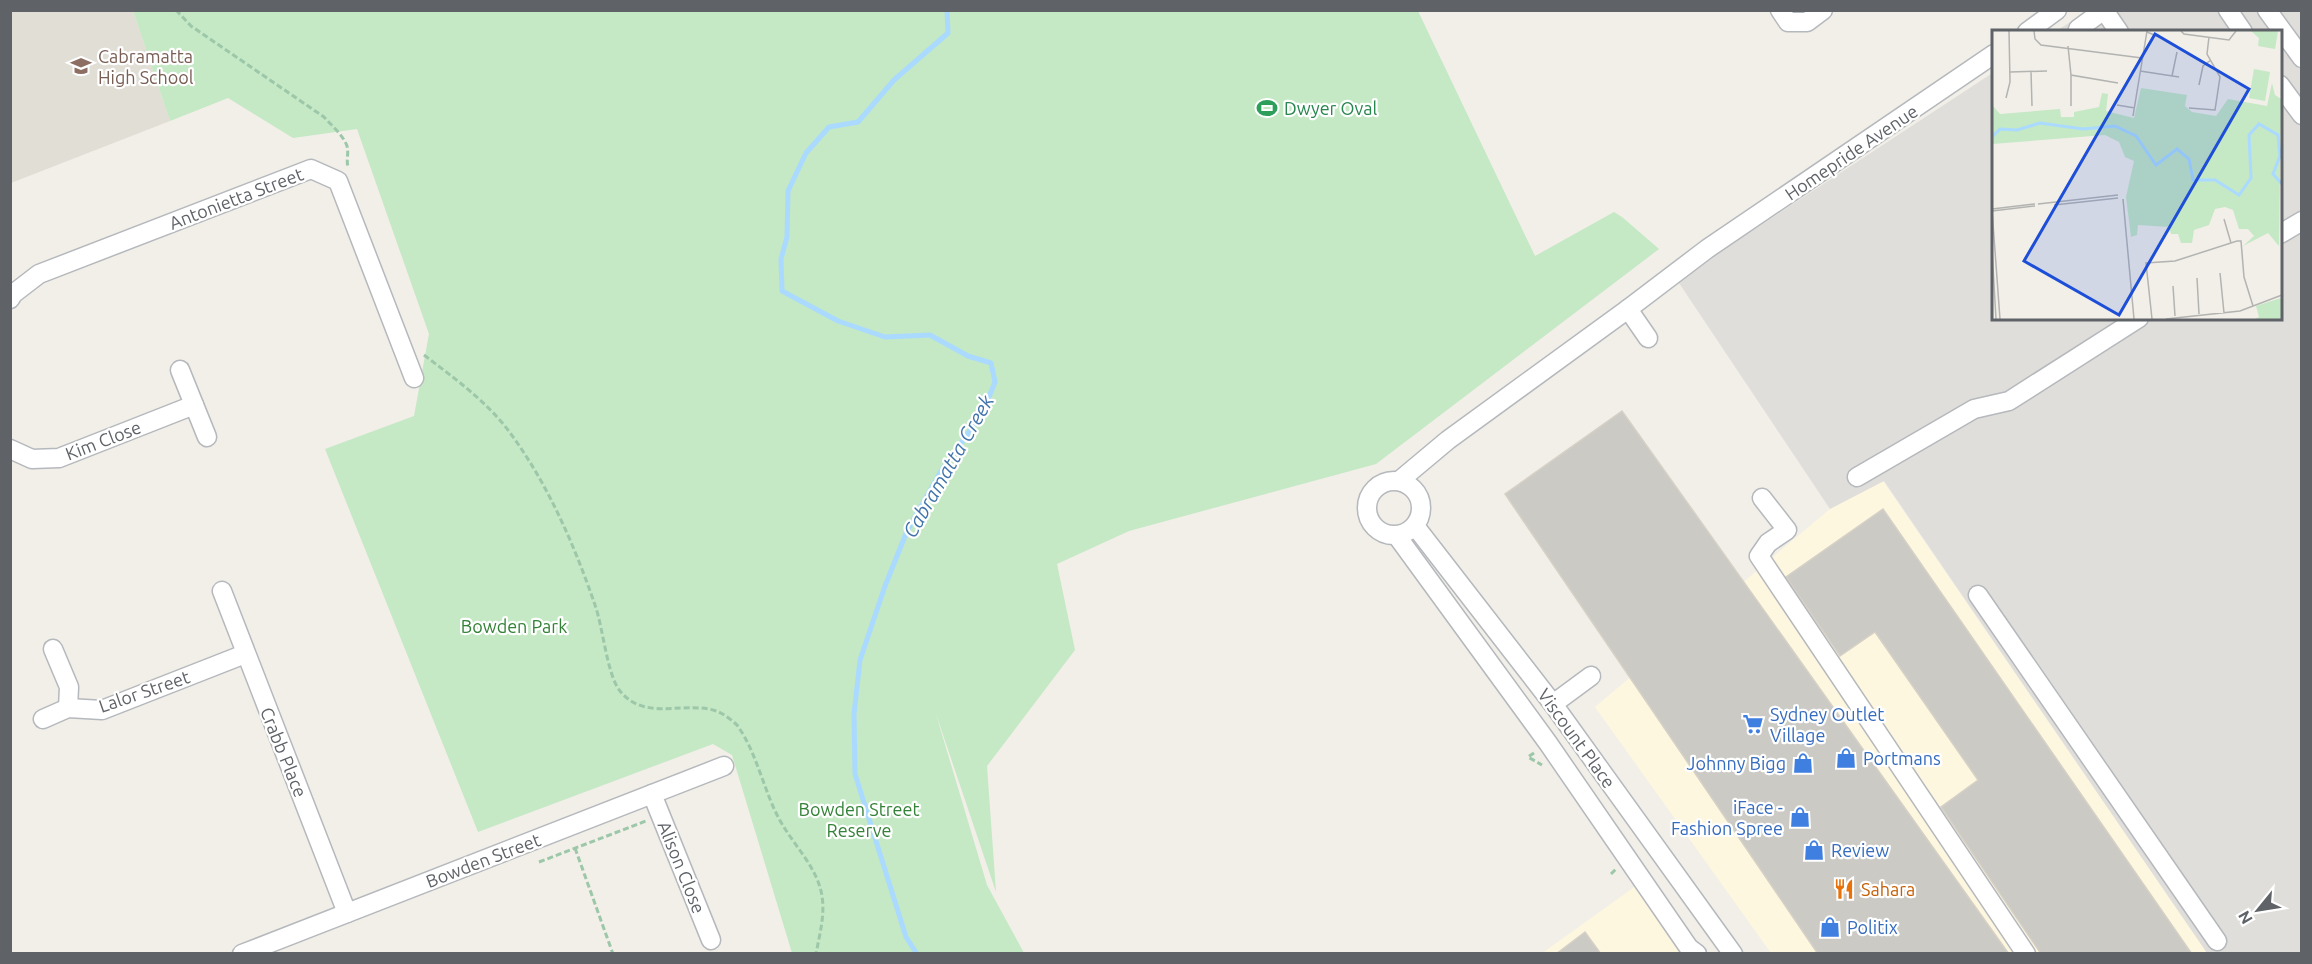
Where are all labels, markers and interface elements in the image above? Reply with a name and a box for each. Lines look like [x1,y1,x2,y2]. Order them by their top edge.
inset map [1992,30,2282,320]
place label: Cabramatta High School [98,46,194,87]
school or university icon: Cabramatta High School [69,54,93,78]
sports icon: Dwyer Oval [1255,96,1279,120]
place label: Dwyer Oval [1284,98,1378,118]
street label: Homepride Avenue [1781,100,1921,204]
street label: Antonietta Street [166,163,306,233]
water label: Cabramatta Creek [898,390,999,542]
street label: Kim Close [62,416,144,464]
park label: Bowden Park [461,616,567,636]
street label: Lalor Street [96,666,192,716]
street label: Viscount Place [1534,684,1620,792]
street label: Crabb Place [257,704,311,800]
place label: Sydney Outlet Village [1770,704,1884,745]
supermarket icon: Sydney Outlet Village [1741,712,1765,736]
shop icon: Portmans [1834,746,1858,770]
place label: Portmans [1863,748,1941,768]
shop icon: Johnny Bigg [1791,751,1815,775]
place label: Johnny Bigg [1687,753,1786,773]
place label: iFace - Fashion Spree [1671,797,1783,838]
park label: Bowden Street Reserve [798,799,920,840]
shop icon: iFace - Fashion Spree [1788,805,1812,829]
street label: Alison Close [654,818,710,916]
street label: Bowden Street [423,829,543,891]
shop icon: Review [1802,838,1826,862]
place label: Review [1831,840,1889,860]
restaurant icon: Sahara [1832,877,1856,901]
place label: Sahara [1861,879,1915,899]
north arrow [2228,880,2288,940]
text: N [2234,908,2256,927]
shop icon: Politix [1818,915,1842,939]
place label: Politix [1847,917,1898,937]

